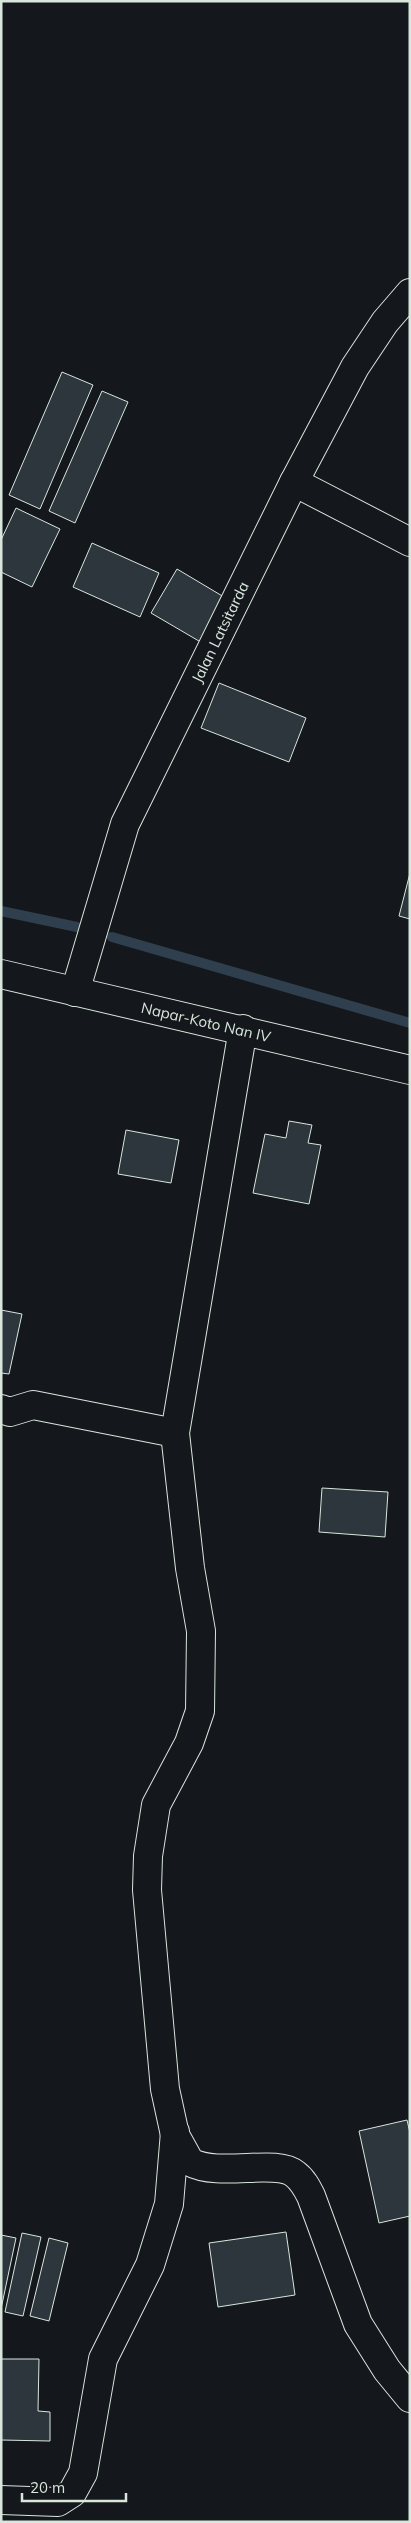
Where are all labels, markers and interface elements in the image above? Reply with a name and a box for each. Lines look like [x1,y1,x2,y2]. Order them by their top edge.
street label: Jalan Latsitarda [187,578,253,686]
street label: Napar-Koto Nan IV [139,998,273,1046]
scale bar [22,2470,126,2502]
text: 20 m [30,2478,65,2497]

